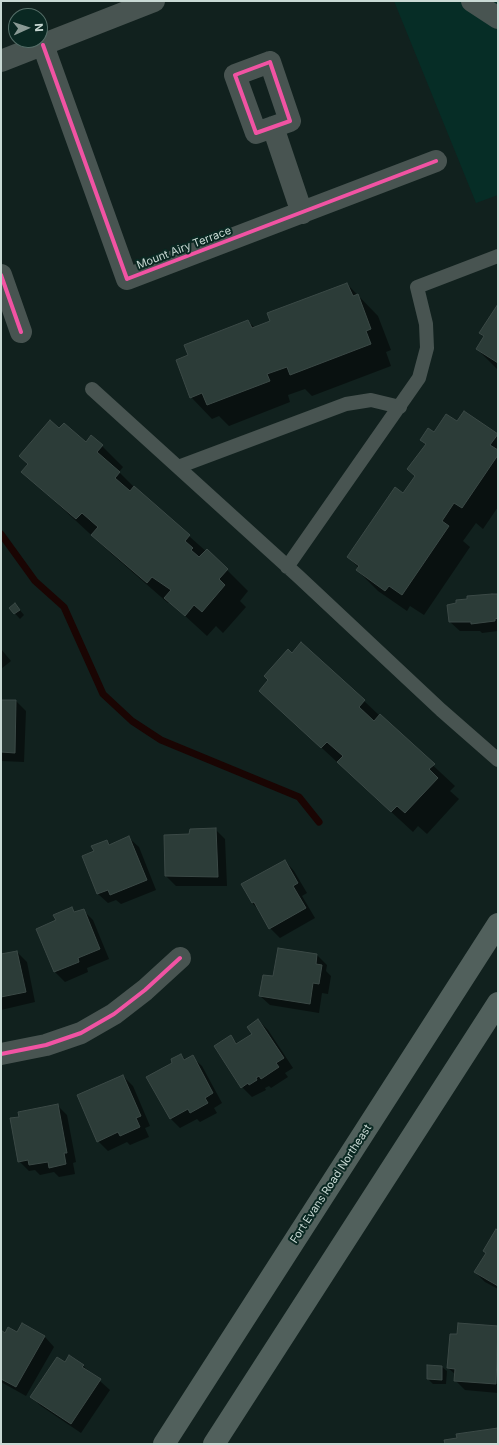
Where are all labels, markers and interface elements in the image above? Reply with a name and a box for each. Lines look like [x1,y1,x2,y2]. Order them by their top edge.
north arrow [8,8,48,48]
text: N [32,23,46,32]
street label: Mount Airy Terrace [135,224,233,272]
street label: Fort Evans Road Northeast [288,1122,374,1246]

